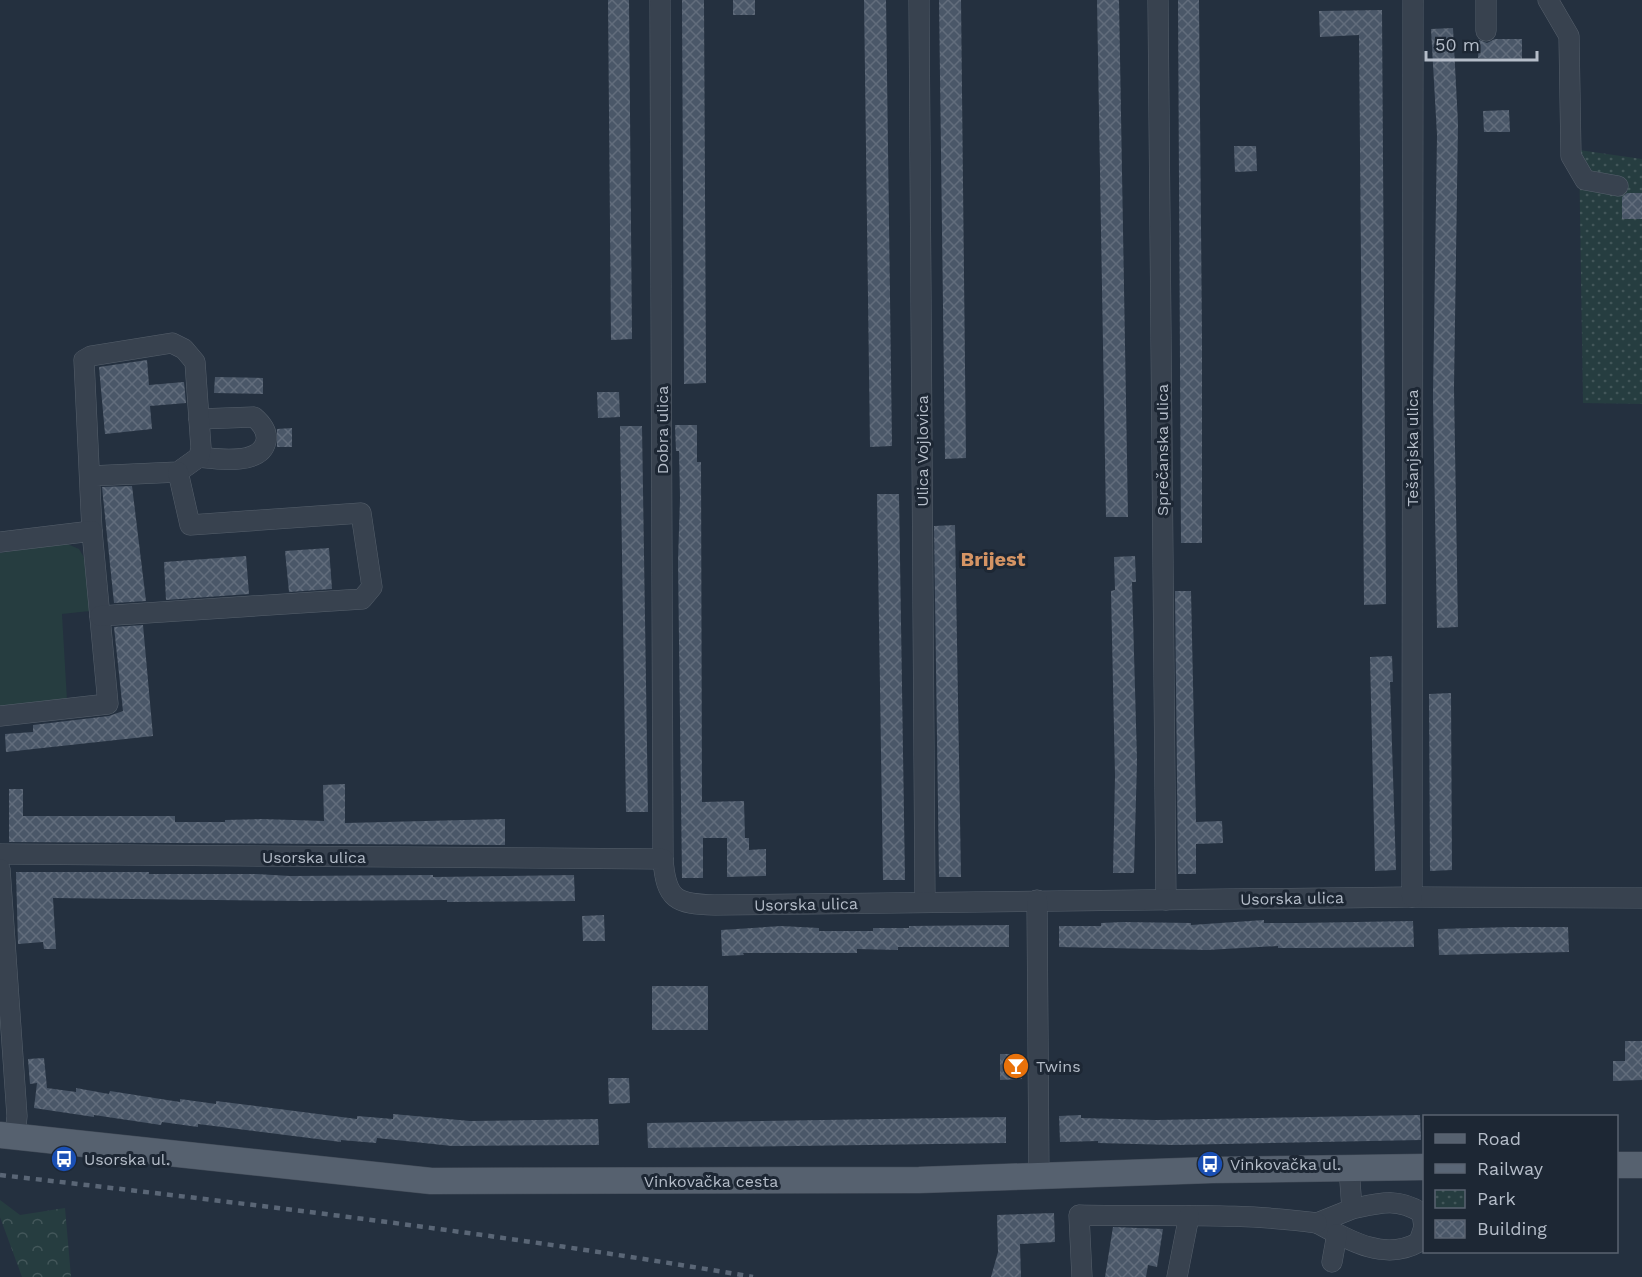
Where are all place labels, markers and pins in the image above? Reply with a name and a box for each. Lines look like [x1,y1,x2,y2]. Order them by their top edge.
bar icon: Twins [1001,1051,1031,1081]
place label: Twins [1036,1057,1081,1076]
bus stop icon: Usorska ul. [49,1144,79,1174]
bus stop icon: Vinkovačka ul. [1195,1149,1225,1179]
place label: Usorska ul. [84,1150,170,1169]
place label: Vinkovačka ul. [1230,1155,1341,1174]

